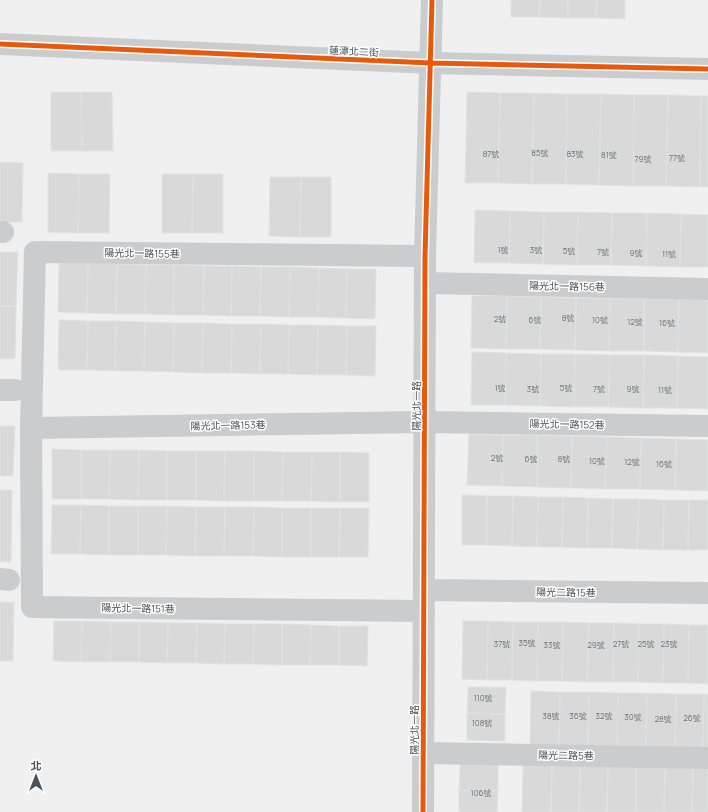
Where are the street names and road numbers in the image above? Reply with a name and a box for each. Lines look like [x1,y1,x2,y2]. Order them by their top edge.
street label: 蓮潭北二街 [329,43,379,59]
street label: 陽光北一路155巷 [104,245,180,261]
street label: 陽光北一路156巷 [529,278,605,294]
street label: 陽光北一路 [409,381,423,431]
street label: 陽光北一路152巷 [529,416,605,432]
street label: 陽光北一路153巷 [190,417,266,433]
street label: 陽光二路15巷 [536,584,596,600]
street label: 陽光北一路151巷 [101,600,175,616]
street label: 陽光北一路 [407,705,421,755]
street label: 陽光二路5巷 [538,748,594,762]

